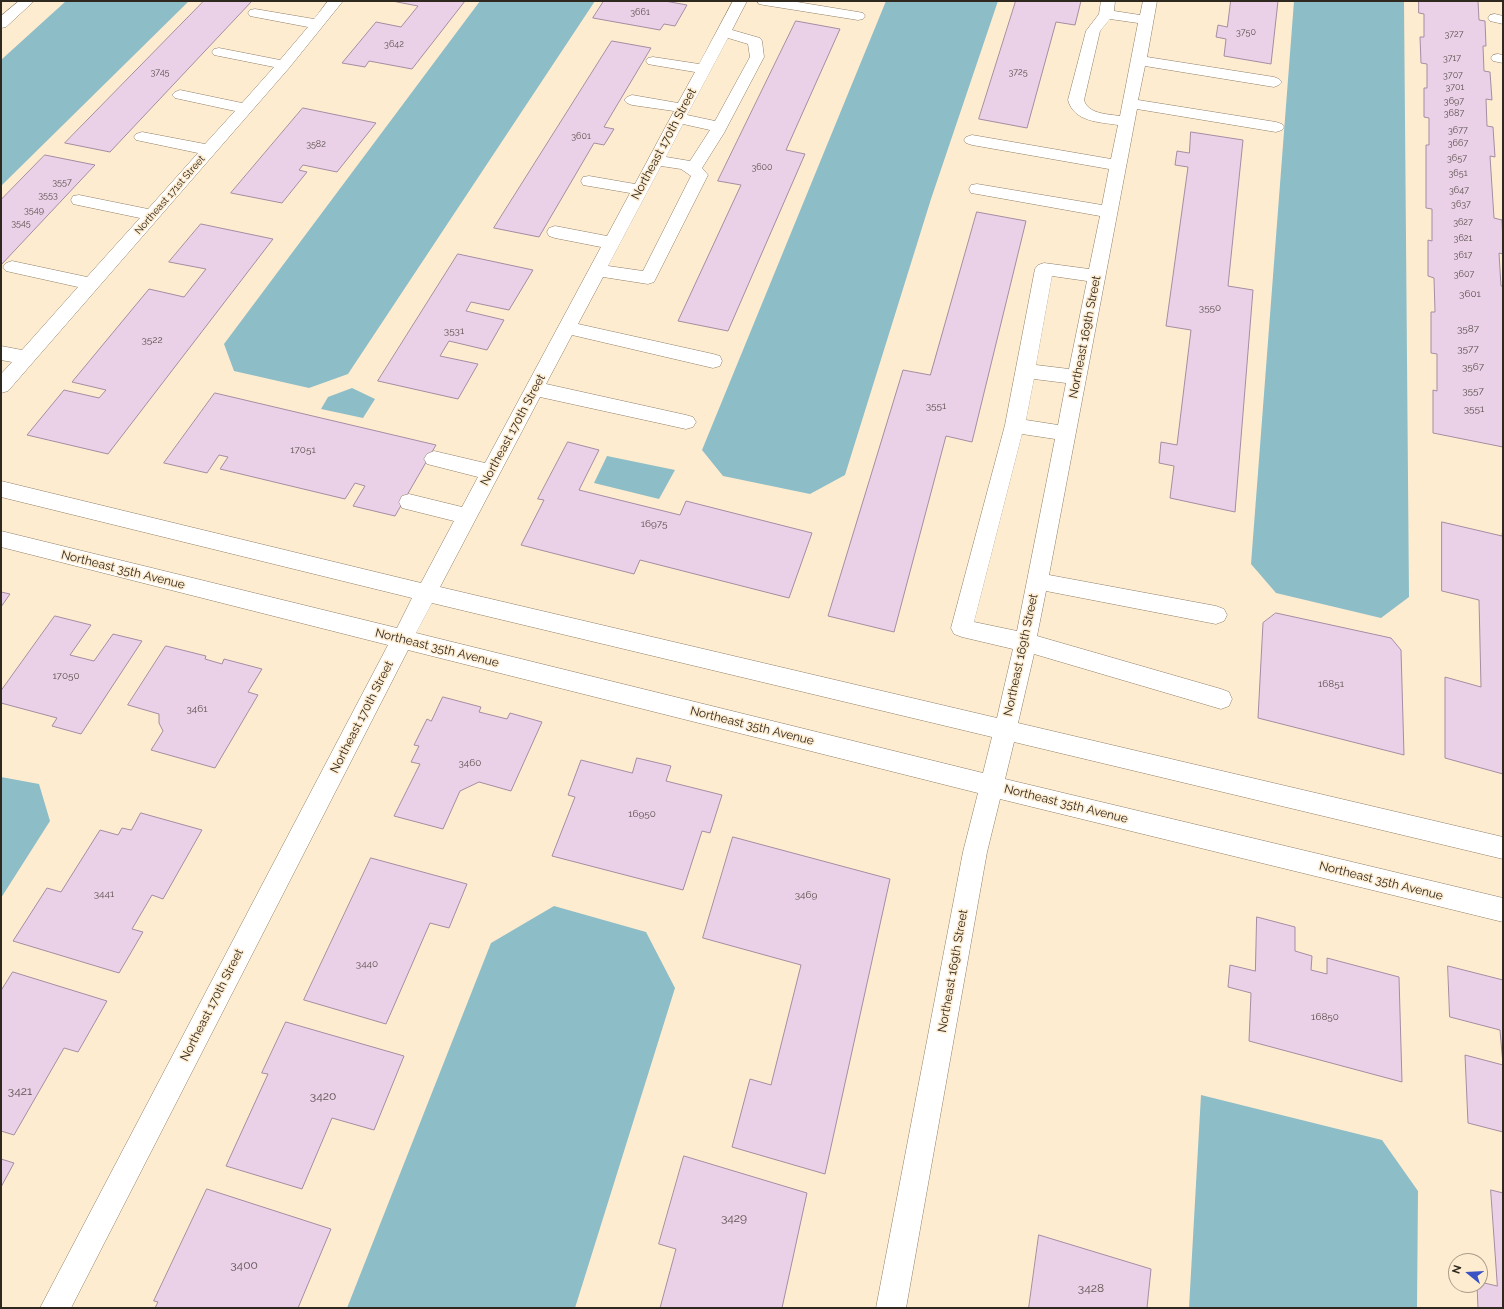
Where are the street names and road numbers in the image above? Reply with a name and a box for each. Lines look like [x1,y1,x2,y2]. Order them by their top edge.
street label: Northeast 170th Street [629,86,699,202]
street label: Northeast 171st Street [132,153,208,237]
street label: Northeast 169th Street [1066,274,1104,400]
street label: Northeast 170th Street [478,372,548,488]
street label: Northeast 35th Avenue [60,548,186,592]
street label: Northeast 169th Street [1001,592,1041,718]
street label: Northeast 35th Avenue [374,626,500,670]
street label: Northeast 170th Street [327,658,397,776]
street label: Northeast 35th Avenue [689,704,815,748]
street label: Northeast 35th Avenue [1003,782,1129,826]
street label: Northeast 35th Avenue [1318,859,1444,903]
street label: Northeast 169th Street [935,908,971,1034]
street label: Northeast 170th Street [177,946,247,1064]

